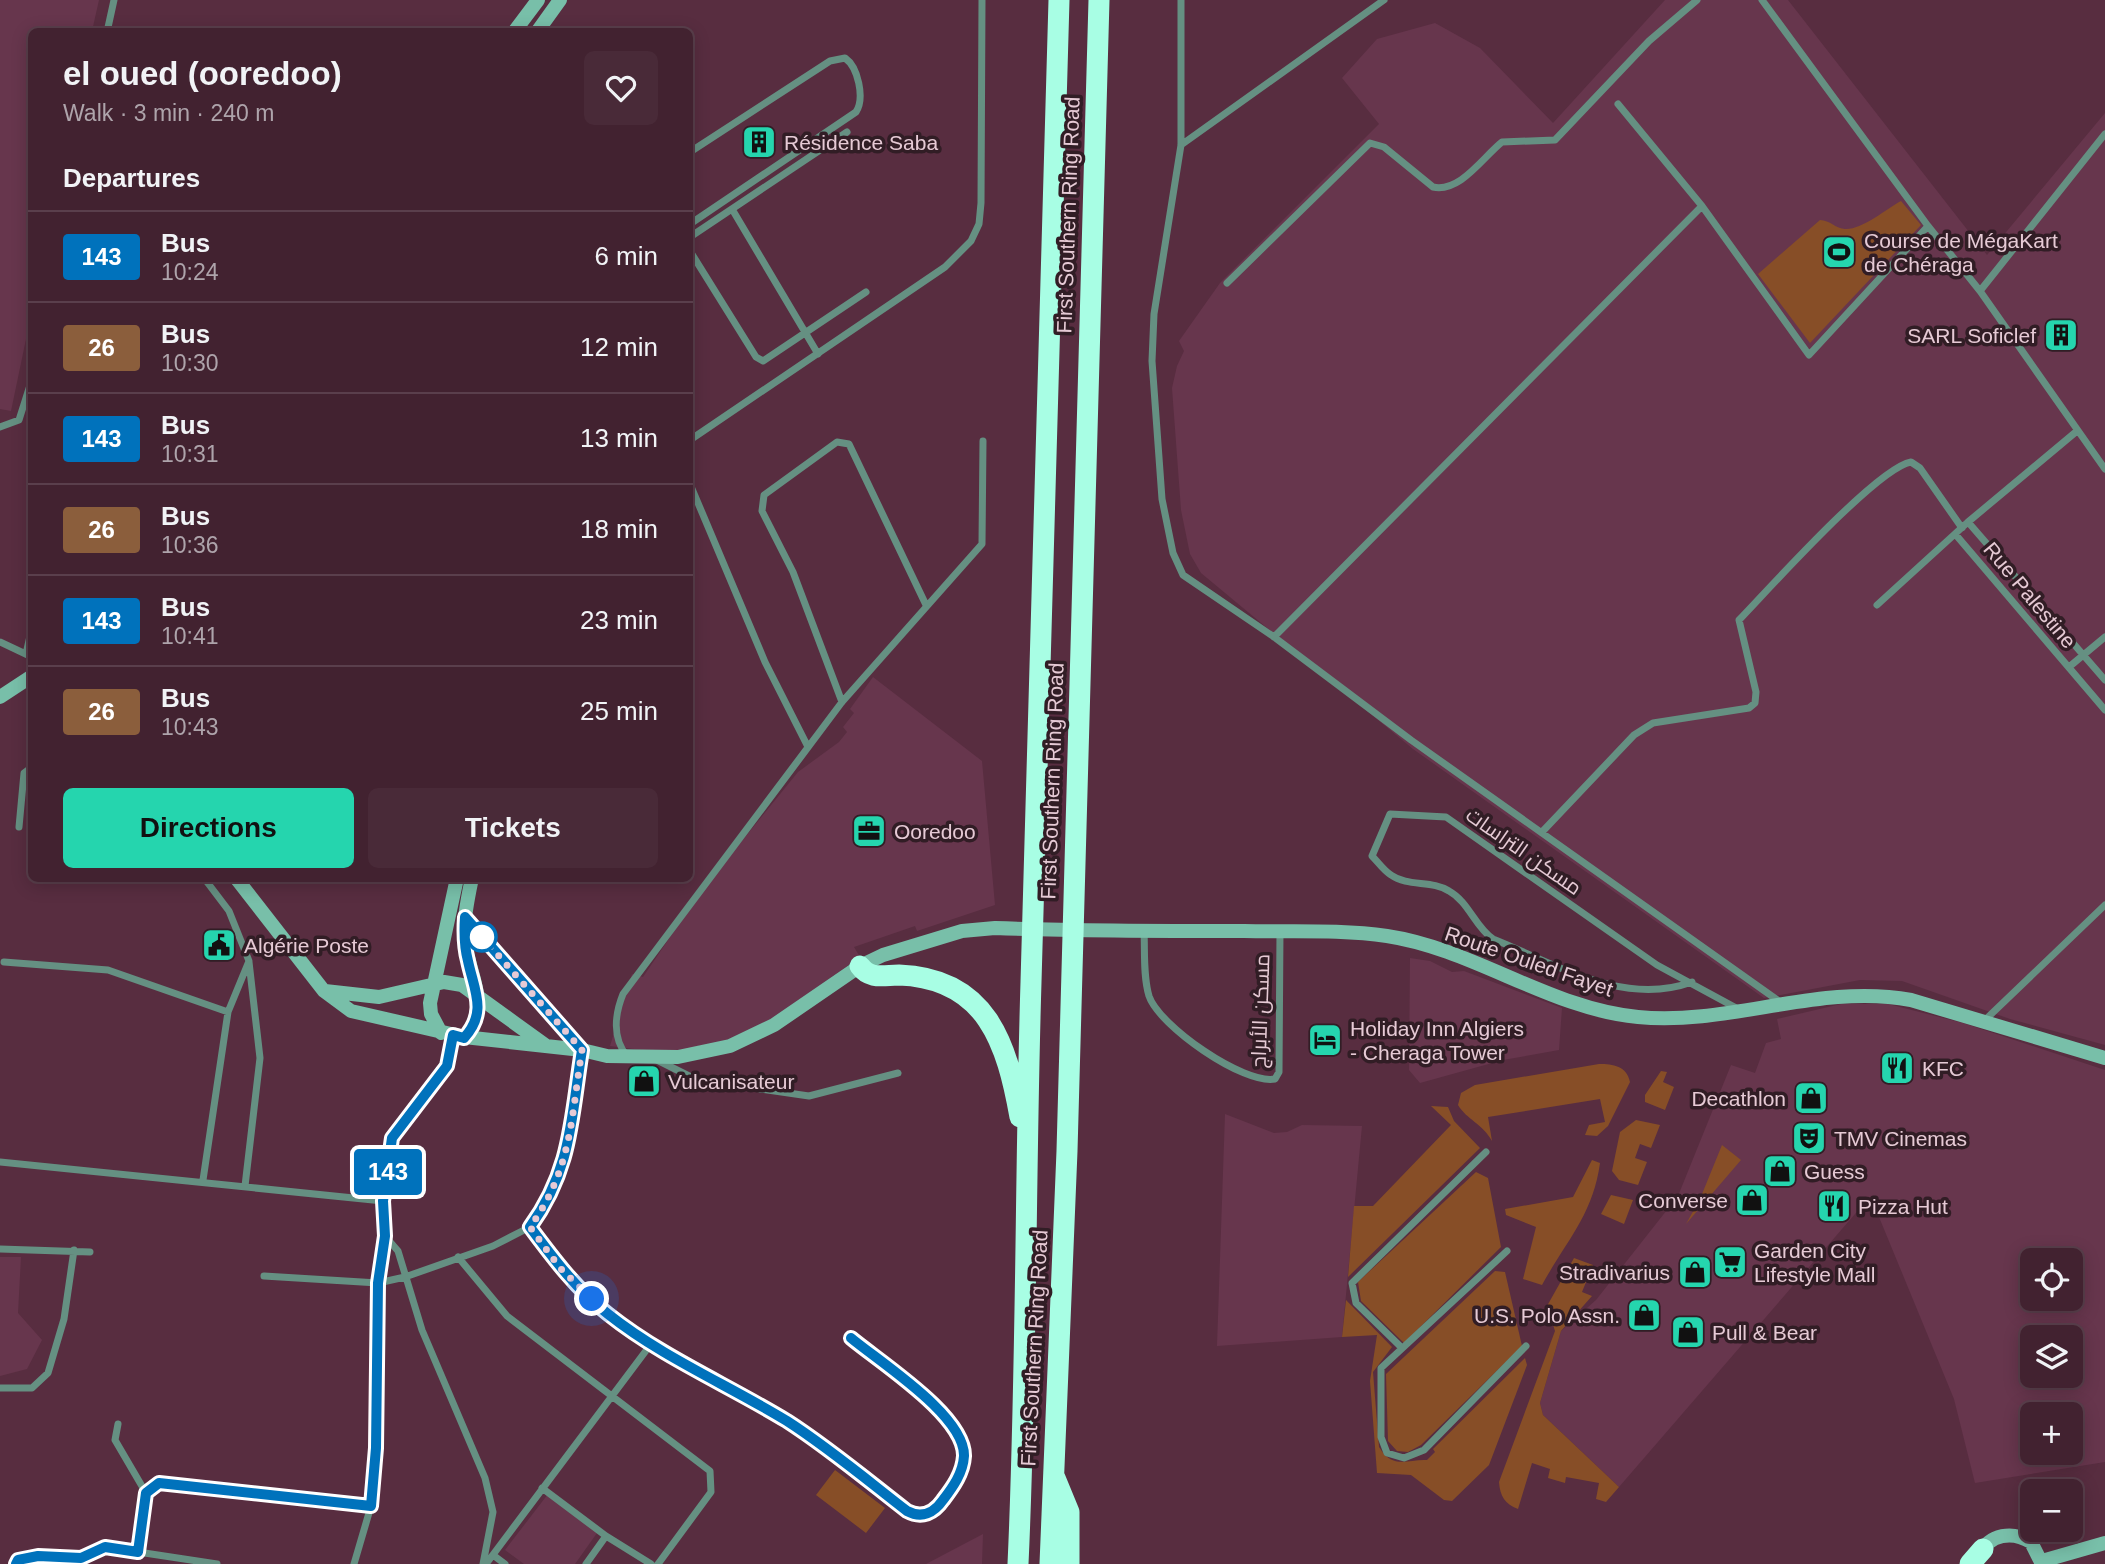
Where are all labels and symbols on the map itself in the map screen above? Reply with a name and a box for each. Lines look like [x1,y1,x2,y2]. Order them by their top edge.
street label: First Southern Ring Road [1052,96,1084,334]
building icon: Résidence Saba [740,123,778,161]
place label: Résidence Saba [784,131,938,154]
place label: Course de MégaKart de Chéraga [1864,229,2058,276]
sports icon: Course de MégaKart de Chéraga [1820,233,1858,271]
building icon: SARL Soficlef [2042,316,2080,354]
place label: SARL Soficlef [1907,324,2036,347]
street label: Rue Palestine [1979,538,2081,652]
street label: First Southern Ring Road [1036,662,1068,900]
street label: مسكن التراسات [1461,803,1586,901]
office icon: Ooredoo [850,812,888,850]
place label: Ooredoo [894,820,976,843]
street label: Route Ouled Fayet [1442,921,1616,1001]
unlabelled marker [467,922,497,952]
public building icon: Algérie Poste [200,926,238,964]
place label: Algérie Poste [244,934,369,957]
street label: مسكن الأبراج [1247,953,1276,1069]
place label: Holiday Inn Algiers - Cheraga Tower [1350,1017,1524,1064]
hotel icon: Holiday Inn Algiers - Cheraga Tower [1306,1021,1344,1059]
restaurant icon: KFC [1878,1049,1916,1087]
place label: KFC [1922,1057,1964,1080]
shop icon: Vulcanisateur [625,1062,663,1100]
place label: Vulcanisateur [668,1070,794,1093]
shop icon: Decathlon [1792,1079,1830,1117]
place label: Decathlon [1691,1087,1786,1110]
theatre icon: TMV Cinemas [1790,1119,1828,1157]
place label: TMV Cinemas [1834,1127,1967,1150]
line badge: 143 [348,1149,428,1195]
shop icon: Guess [1761,1152,1799,1190]
place label: Guess [1804,1160,1865,1183]
shop icon: Converse [1733,1181,1771,1219]
restaurant icon: Pizza Hut [1815,1187,1853,1225]
place label: Converse [1638,1189,1728,1212]
place label: Pizza Hut [1858,1195,1948,1218]
street label: First Southern Ring Road [1016,1229,1052,1467]
place label: Garden City Lifestyle Mall [1754,1239,1875,1286]
supermarket icon: Garden City Lifestyle Mall [1711,1243,1749,1281]
shop icon: Stradivarius [1676,1253,1714,1291]
place label: Stradivarius [1559,1261,1670,1284]
your location [574,1281,609,1316]
shop icon: U.S. Polo Assn. [1625,1296,1663,1334]
place label: U.S. Polo Assn. [1474,1304,1620,1327]
shop icon: Pull & Bear [1669,1313,1707,1351]
place label: Pull & Bear [1712,1321,1817,1344]

